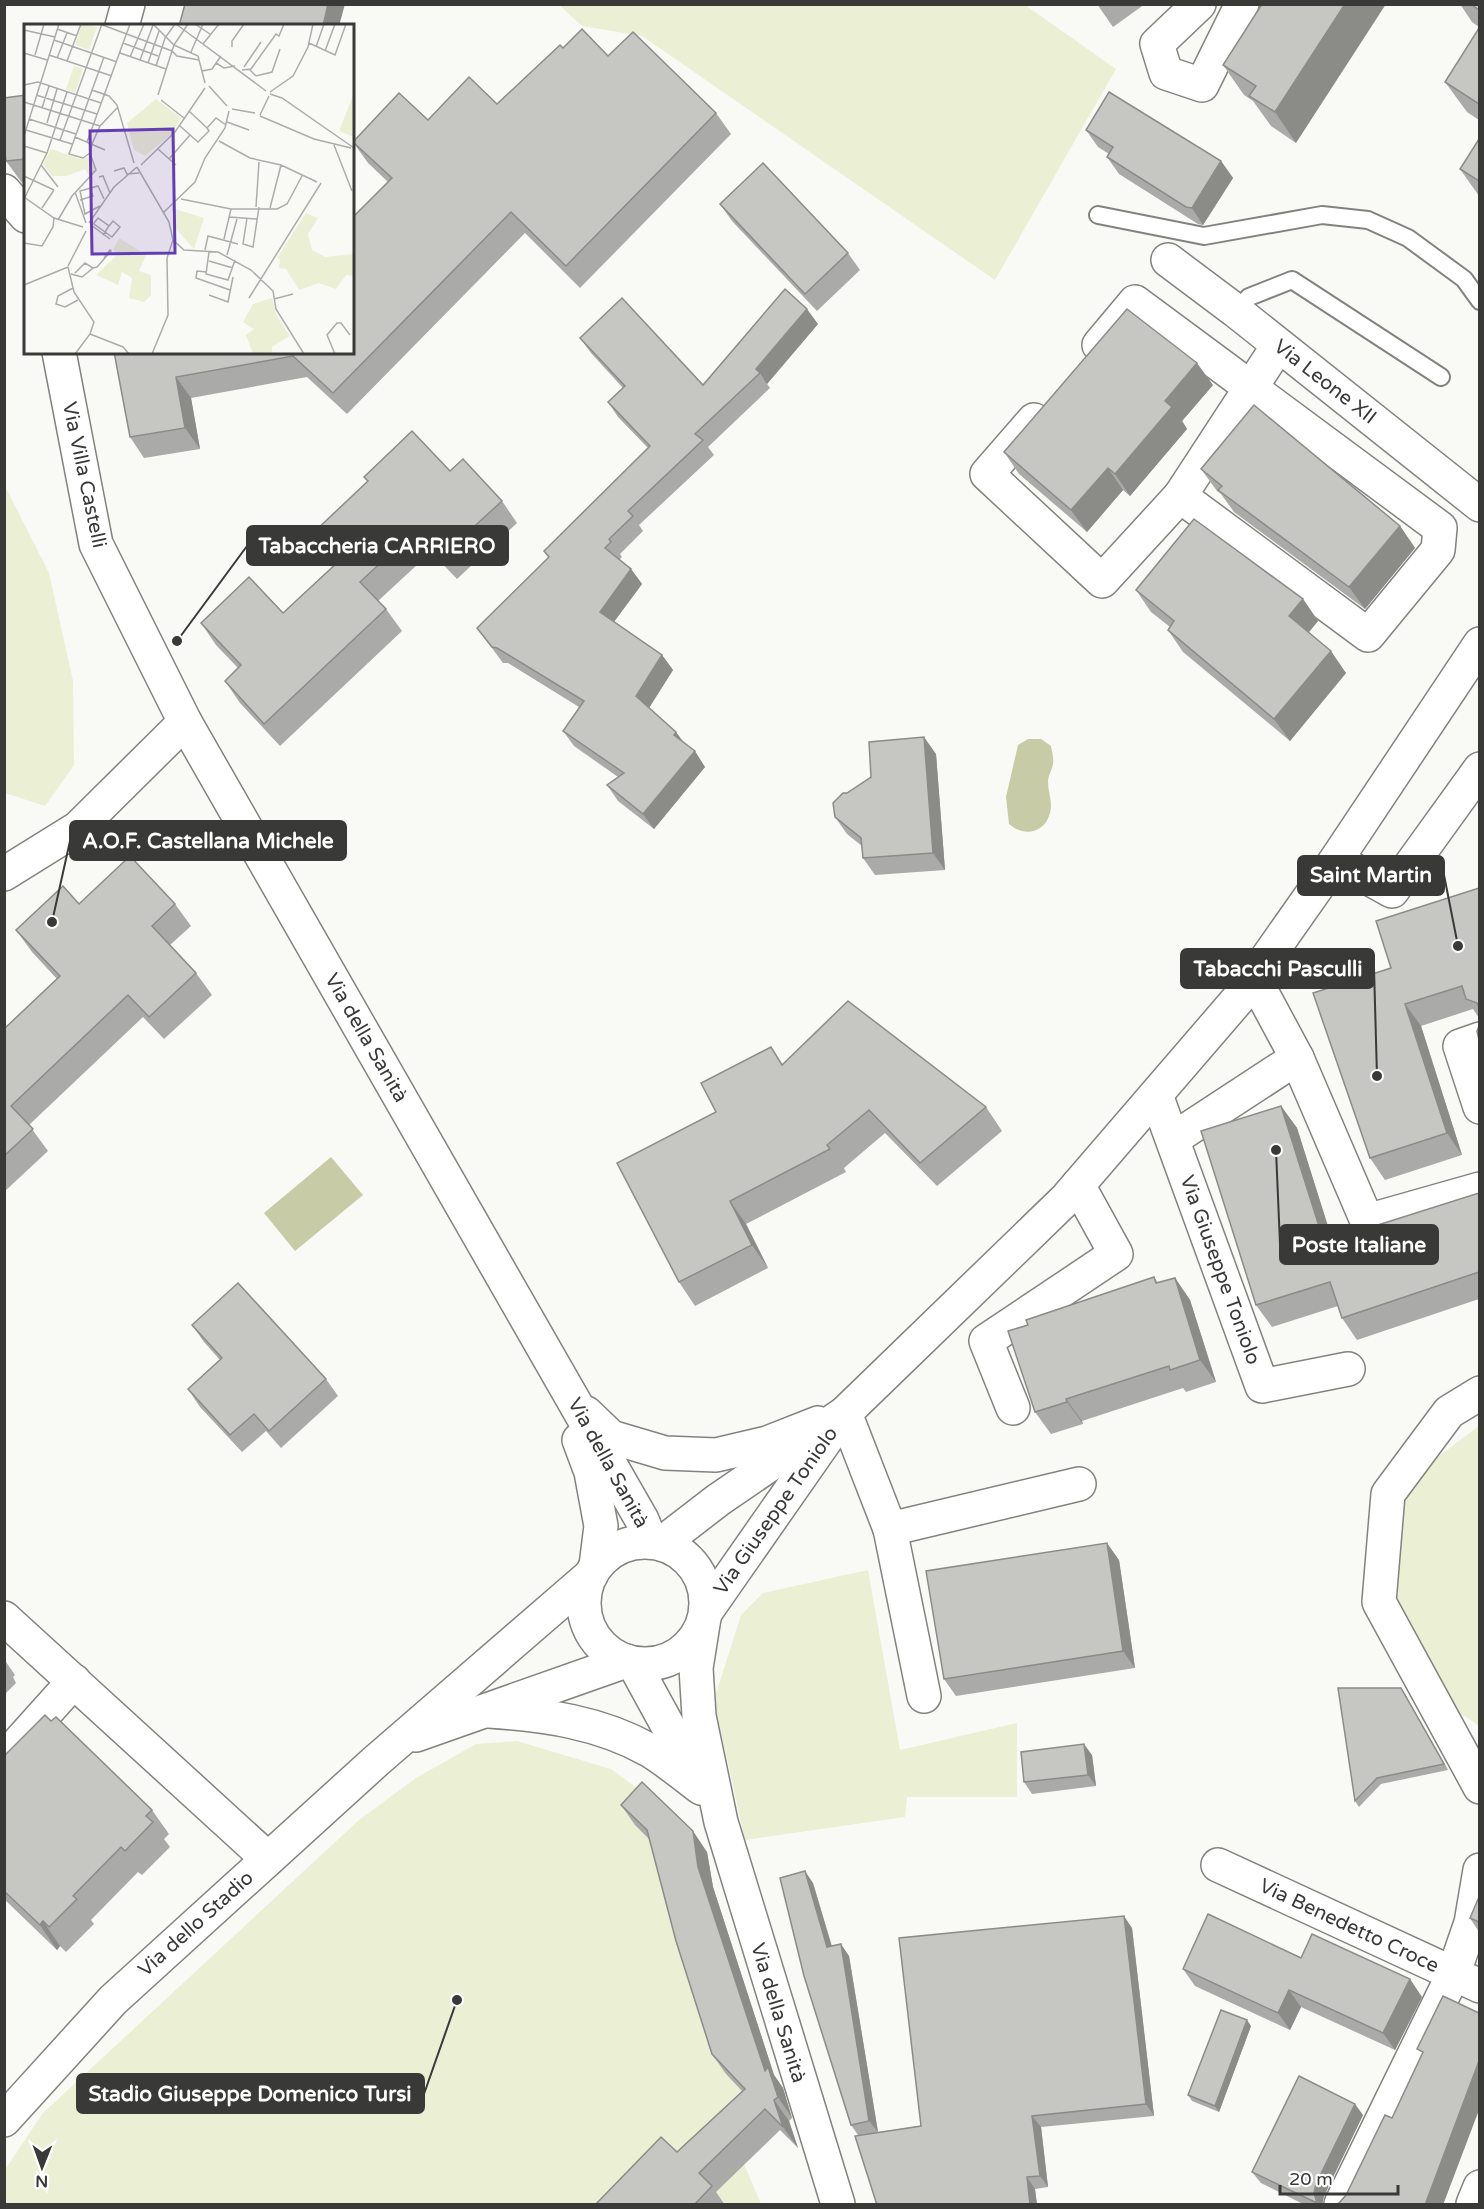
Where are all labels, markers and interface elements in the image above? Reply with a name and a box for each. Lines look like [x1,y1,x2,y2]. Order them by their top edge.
inset map [24,24,354,354]
street label: Via Leone XII [1269,334,1381,430]
street label: Via Villa Castelli [57,400,111,550]
callout: Tabaccheria CARRIERO [247,526,508,565]
text: Tabaccheria CARRIERO [257,534,496,559]
callout: A.O.F. Castellana Michele [70,821,346,860]
text: A.O.F. Castellana Michele [82,829,334,854]
callout: Saint Martin [1298,856,1444,895]
text: Saint Martin [1310,863,1432,888]
callout: Tabacchi Pasculli [1181,949,1374,988]
text: Tabacchi Pasculli [1193,957,1362,982]
street label: Via della Sanità [319,969,413,1107]
street label: Via Giuseppe Toniolo [1175,1172,1265,1368]
callout: Poste Italiane [1280,1225,1438,1264]
text: Poste Italiane [1292,1233,1426,1258]
street label: Via della Sanità [562,1394,654,1532]
street label: Via Giuseppe Toniolo [709,1422,843,1600]
street label: Via dello Stadio [133,1866,259,1982]
street label: Via Benedetto Croce [1255,1874,1443,1978]
street label: Via della Sanità [745,1940,811,2086]
callout: Stadio Giuseppe Domenico Tursi [77,2074,424,2113]
text: Stadio Giuseppe Domenico Tursi [88,2082,412,2107]
north arrow [12,2137,72,2197]
scale bar [1280,2158,1398,2196]
text: 20 m [1289,2168,1333,2190]
text: N [35,2171,48,2191]

